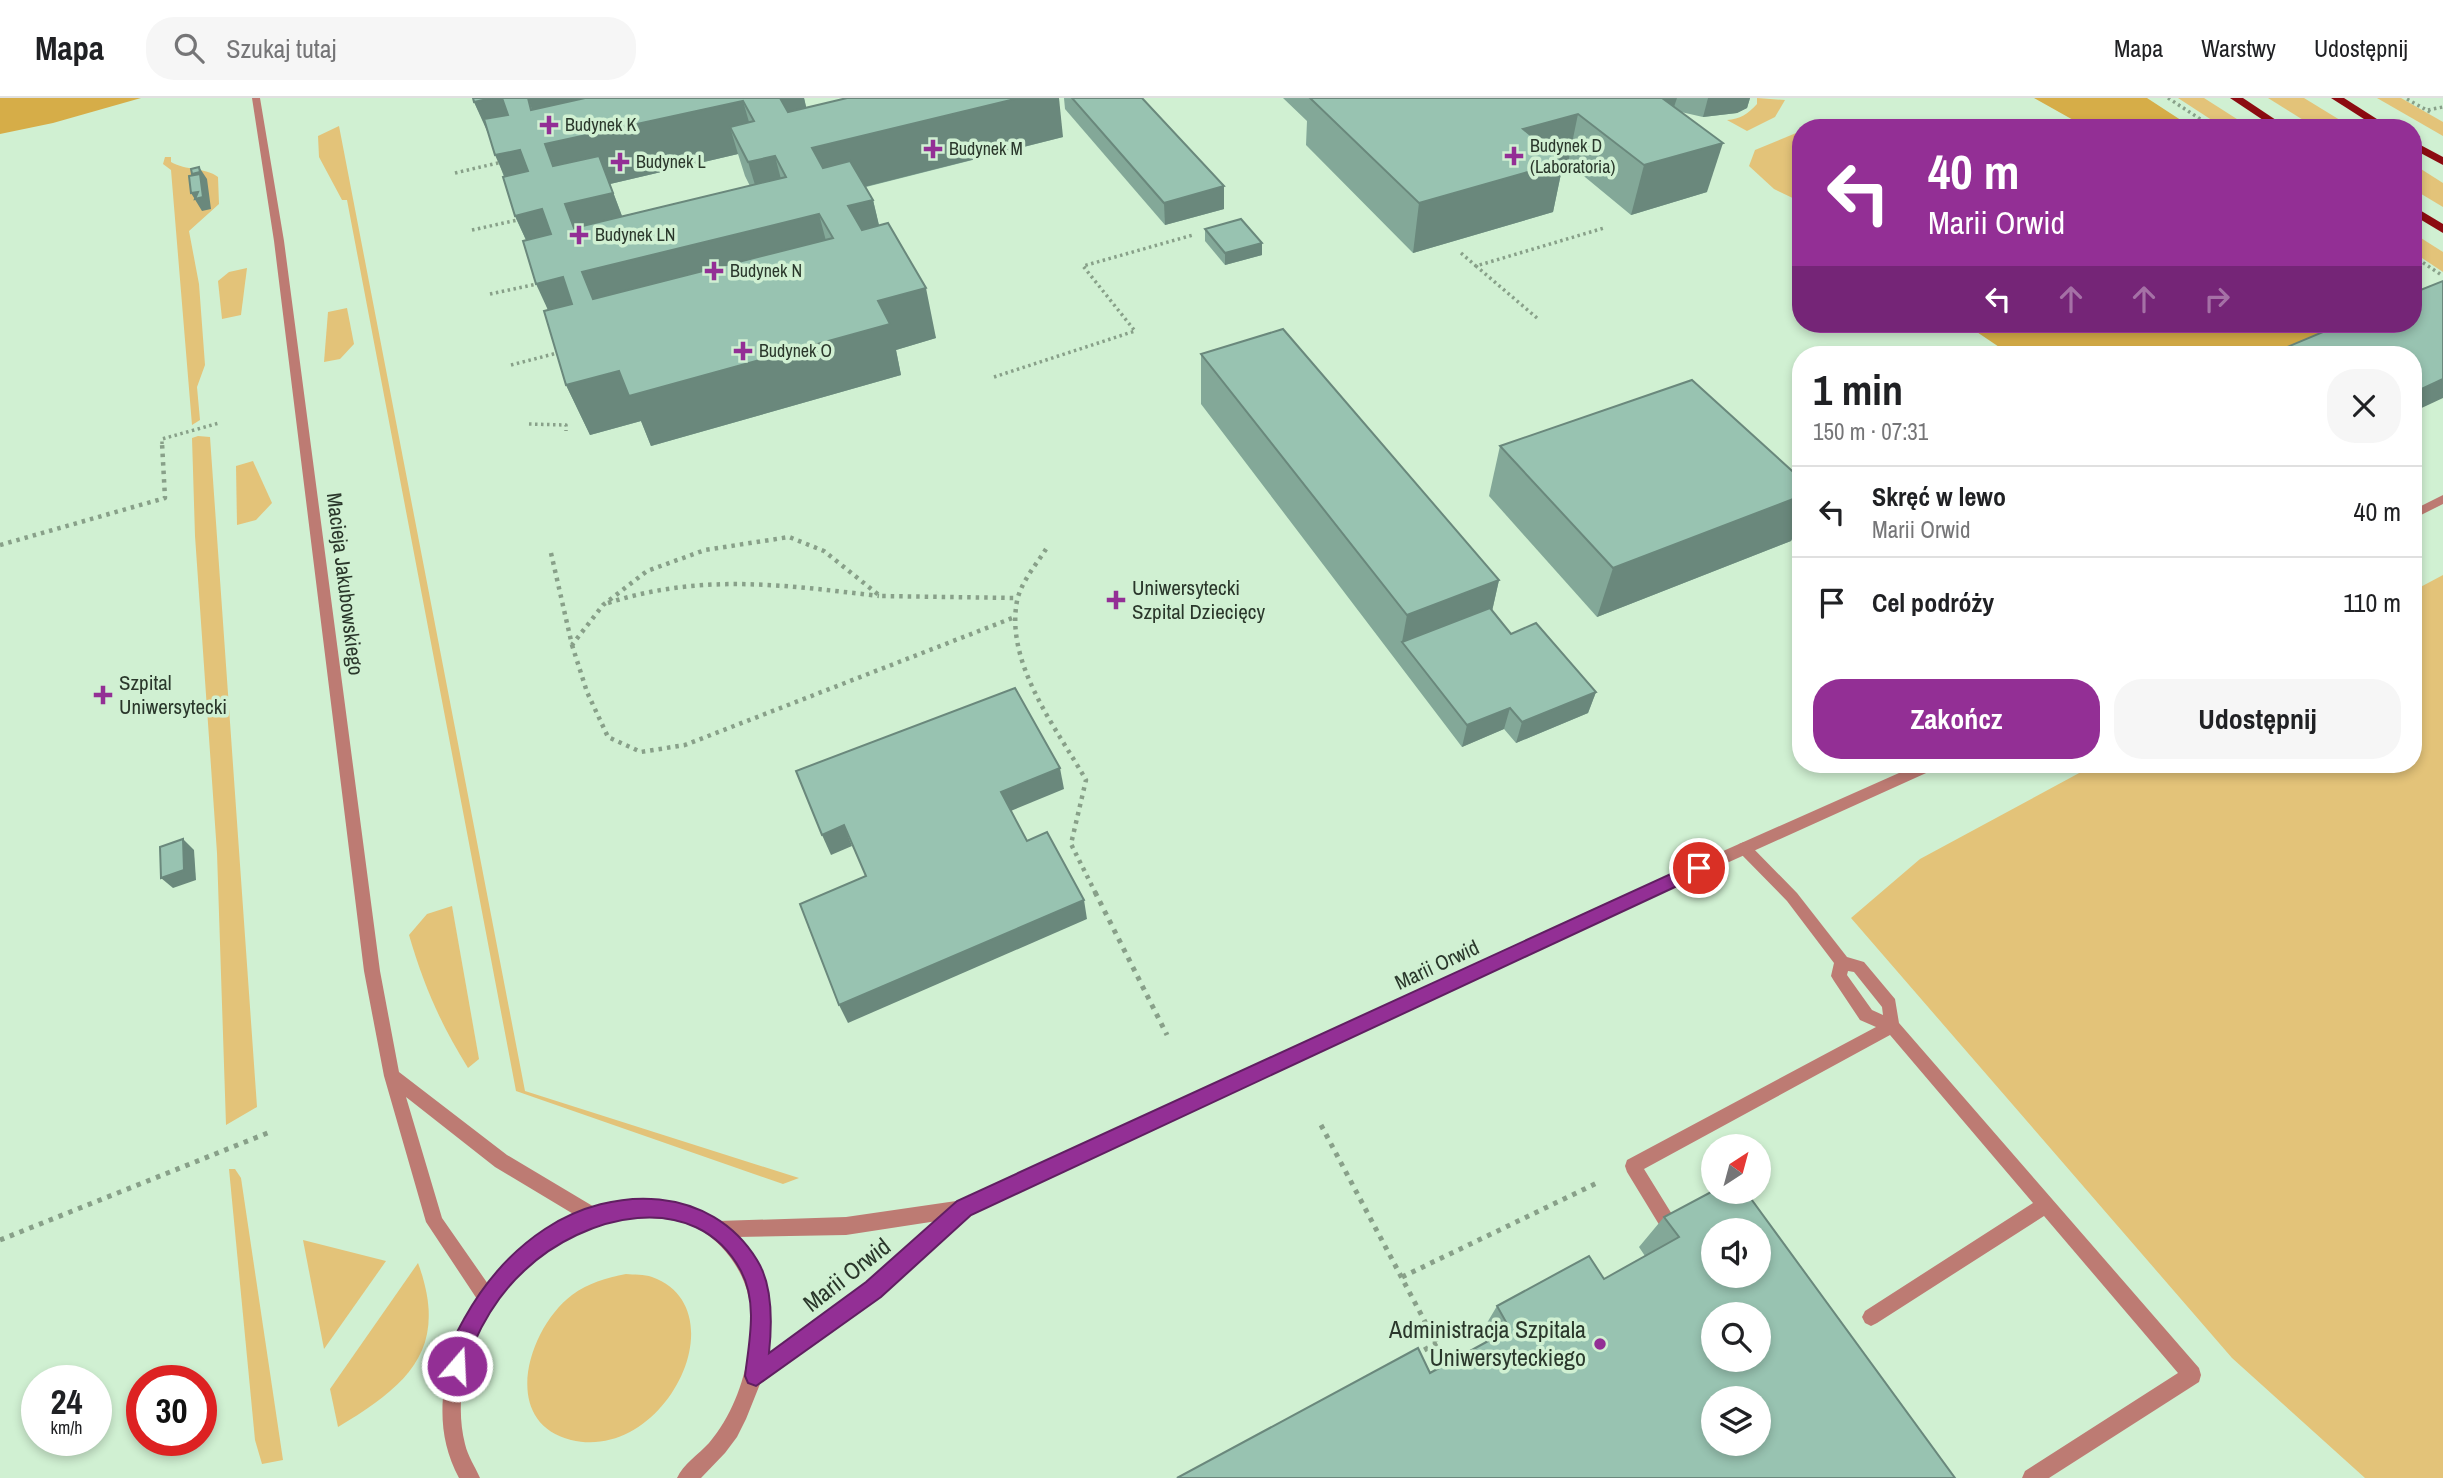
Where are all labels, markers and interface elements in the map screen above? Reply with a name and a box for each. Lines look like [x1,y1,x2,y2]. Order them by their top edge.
search box [146,17,636,80]
text: Mapa [35,26,104,70]
icon: search [170,29,208,67]
text: Szukaj tutaj [226,31,336,66]
text: Mapa [2114,32,2163,64]
text: Warstwy [2201,32,2276,64]
text: Udostępnij [2314,32,2408,64]
place label: Budynek K [565,112,637,137]
marker: Budynek K [539,115,559,135]
place label: Budynek D (Laboratoria) [1530,133,1615,179]
place label: Budynek M [949,136,1023,161]
text: 40 m [1928,138,2020,204]
marker: Budynek M [923,139,943,159]
marker: Budynek D (Laboratoria) [1504,146,1524,166]
icon: left [1813,147,1904,238]
place label: Budynek L [636,149,706,174]
marker: Budynek L [610,152,630,172]
text: Marii Orwid [1928,201,2065,244]
place label: Budynek LN [595,222,675,247]
marker: Budynek LN [569,225,589,245]
place label: Budynek N [730,258,802,283]
marker: Budynek N [704,261,724,281]
icon: left [1979,280,2017,318]
icon: ahead [2052,280,2090,318]
icon: ahead [2125,280,2163,318]
icon: right [2198,280,2236,318]
place label: Budynek O [759,338,832,363]
marker: Budynek O [733,341,753,361]
text: 1 min [1813,362,1903,418]
button: close [2327,369,2401,443]
text: 150 m · 07:31 [1813,416,1928,447]
text: Skręć w lewo [1872,479,2006,514]
street label: Macieja Jakubowskiego [320,491,371,677]
icon: left [1813,493,1851,531]
text: 40 m [2354,494,2401,529]
text: Marii Orwid [1872,514,1971,545]
place label: Uniwersytecki Szpital Dziecięcy [1132,573,1265,626]
icon: arrive [1813,584,1851,622]
text: Cel podróży [1872,585,1994,620]
text: 110 m [2343,585,2401,620]
marker: Uniwersytecki Szpital Dziecięcy [1106,590,1126,610]
place label: Szpital Uniwersytecki [119,668,227,721]
button: Zakończ [1813,679,2100,759]
button: Udostępnij [2114,679,2401,759]
marker: Szpital Uniwersytecki [93,685,113,705]
pin [1669,838,1729,898]
icon: arrive [1680,849,1718,887]
street label: Marii Orwid [1390,932,1484,997]
north arrow [1701,1134,1771,1204]
map controls [1701,1134,1771,1456]
button: sound [1701,1218,1771,1288]
street label: Marii Orwid [796,1230,897,1318]
button: search [1701,1302,1771,1372]
place label: Administracja Szpitala Uniwersyteckiego [1388,1313,1586,1373]
position arrow [420,1329,494,1403]
marker: Administracja Szpitala Uniwersyteckiego [1592,1336,1608,1352]
speed limit sign: 30 [126,1365,217,1456]
text: 24 [51,1378,82,1425]
button: layers [1701,1386,1771,1456]
text: km/h [51,1415,83,1440]

